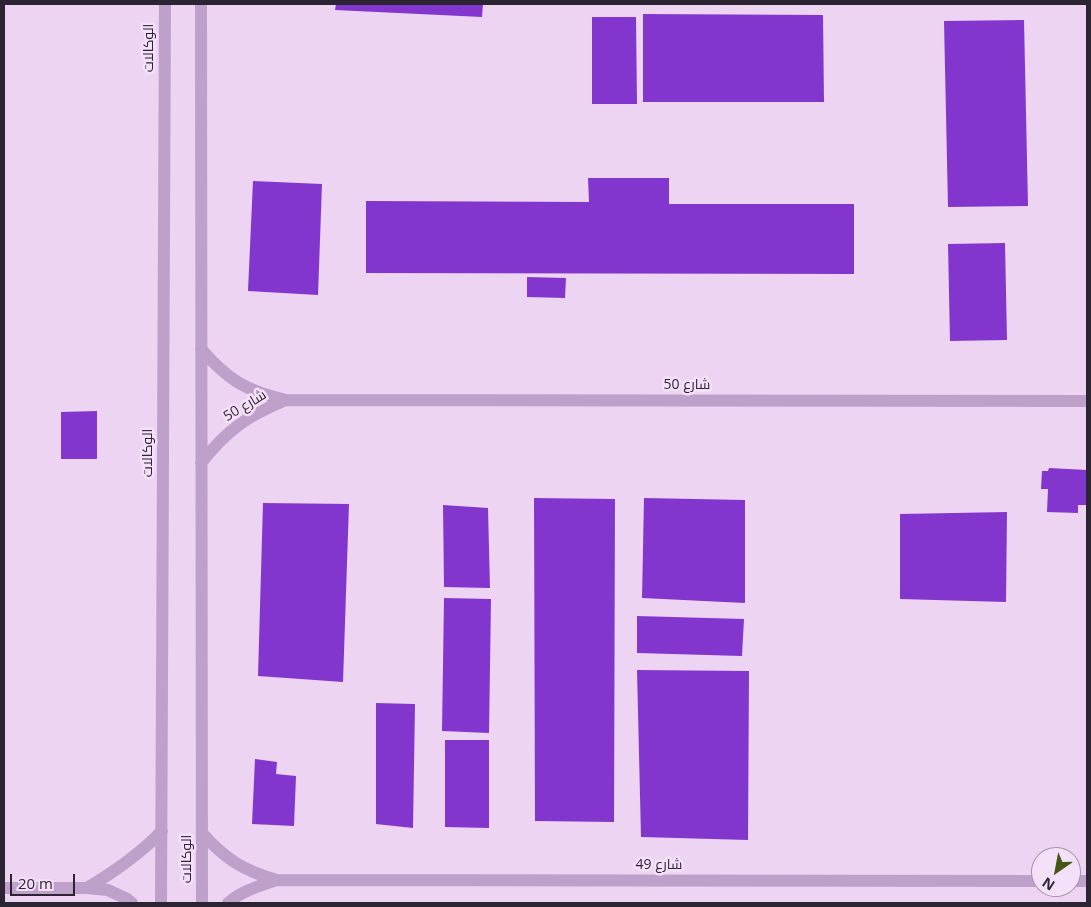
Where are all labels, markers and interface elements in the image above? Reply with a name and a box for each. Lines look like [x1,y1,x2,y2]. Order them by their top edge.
street label: الوكالات [141,24,157,72]
street label: شارع 50 [664,377,710,393]
street label: شارع 50 [221,387,269,425]
street label: الوكالات [140,429,156,477]
street label: الوكالات [179,835,195,883]
north arrow [1031,847,1081,897]
street label: شارع 49 [636,857,682,873]
scale bar [12,864,78,896]
text: 20 m [18,873,53,893]
text: N [1038,873,1058,895]

